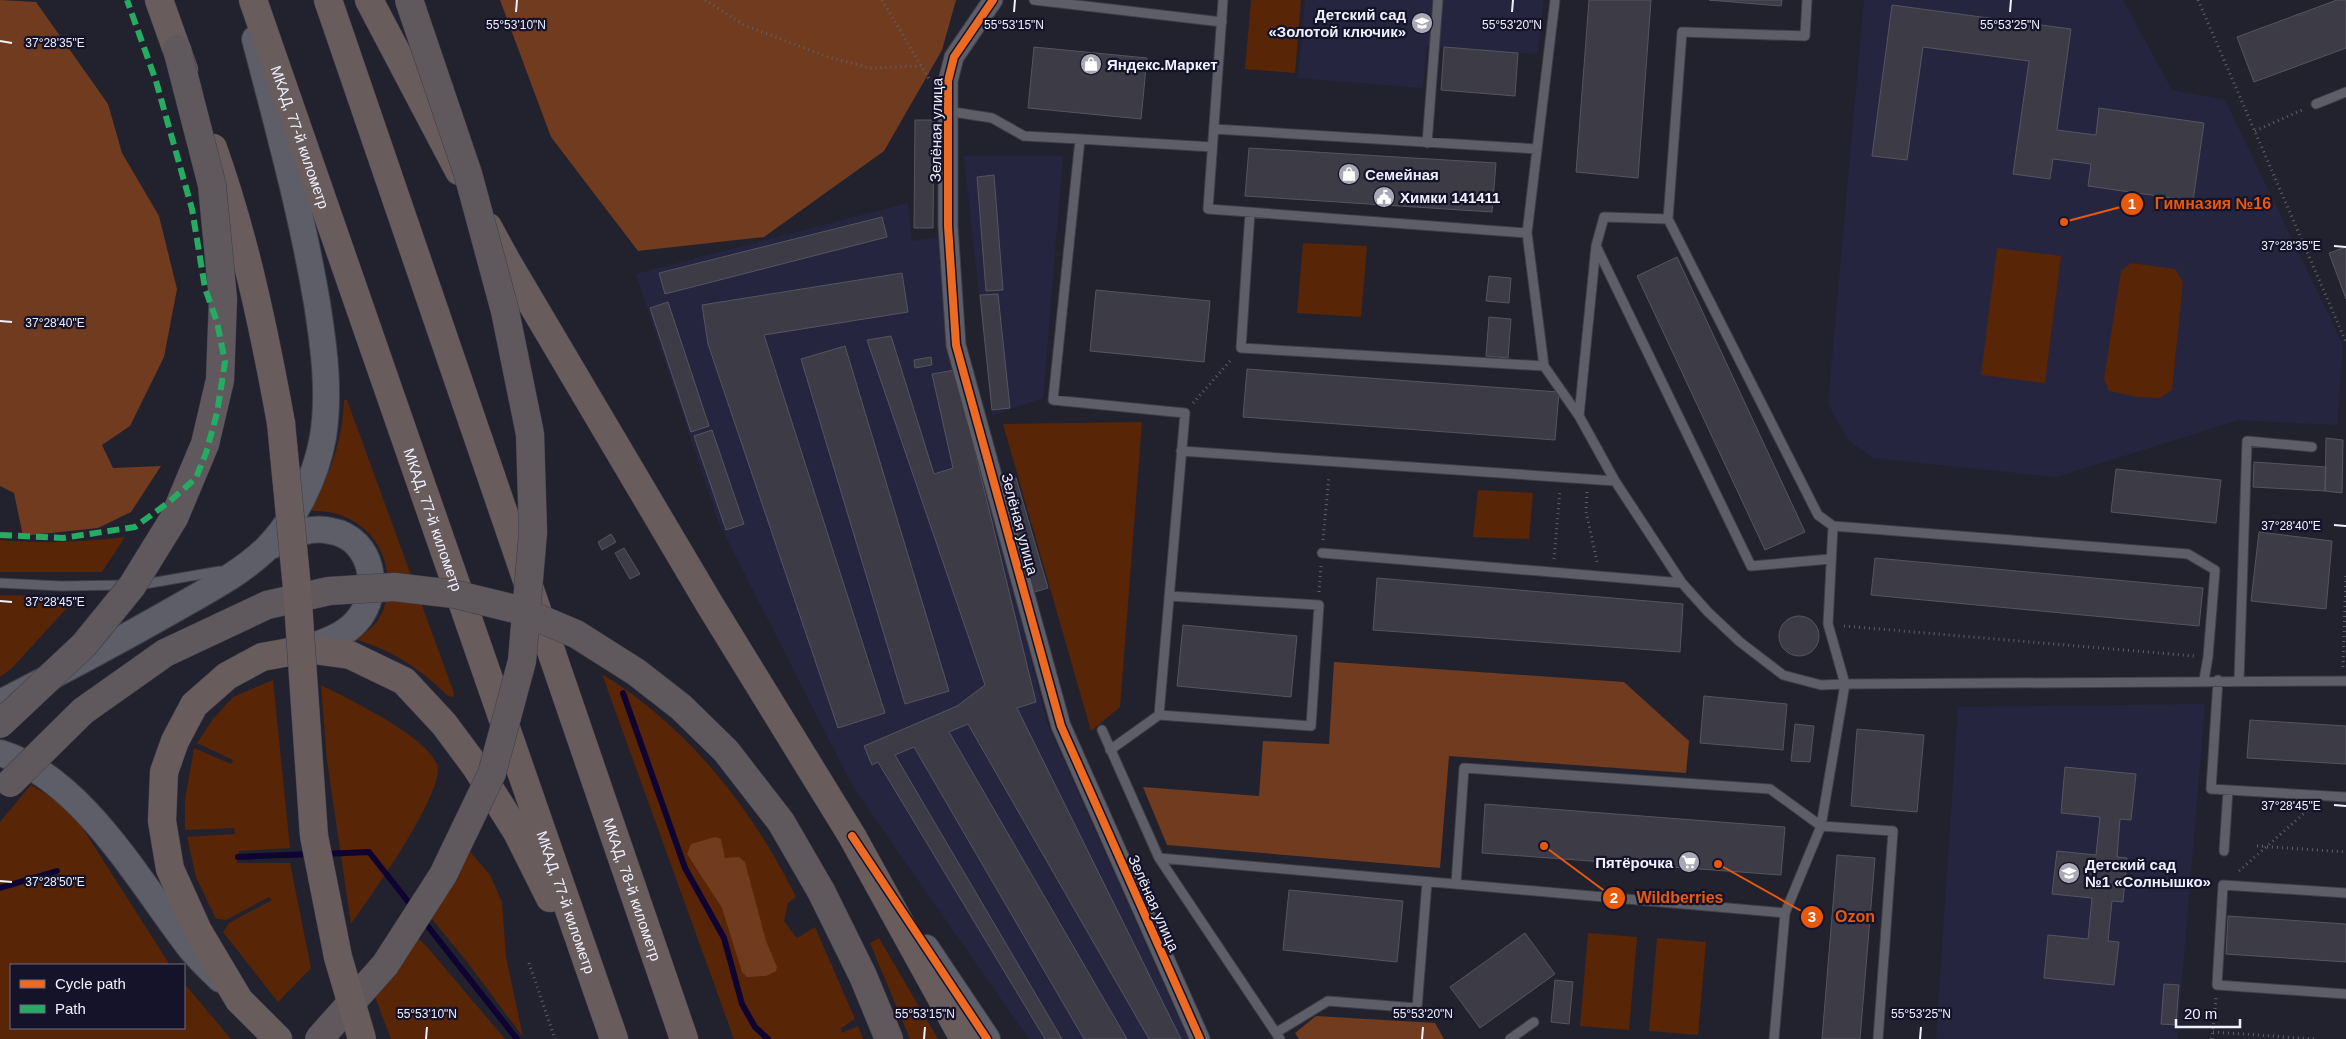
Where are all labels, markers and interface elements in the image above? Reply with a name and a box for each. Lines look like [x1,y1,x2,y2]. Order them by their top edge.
place label: Детский сад «Золотой ключик» [1268,6,1406,40]
school or university icon: Детский сад «Золотой ключик» [1410,11,1434,35]
text: 55°53'10"N [486,18,546,32]
text: 55°53'15"N [984,18,1044,32]
text: 55°53'20"N [1482,18,1542,32]
text: 55°53'25"N [1980,18,2040,32]
text: 37°28'35"E [25,36,85,50]
shop icon: Яндекс.Маркет [1079,52,1103,76]
place label: Яндекс.Маркет [1107,56,1218,73]
street label: МКАД, 77-й километр [268,63,333,211]
street label: Зелёная улица [927,77,945,182]
shop icon: Семейная [1337,162,1361,186]
place label: Семейная [1365,166,1439,183]
public building icon: Химки 141411 [1372,185,1396,209]
callout: Гимназия №16 [2119,188,2281,219]
place label: Химки 141411 [1400,189,1500,206]
text: 1 [2128,195,2136,212]
text: Гимназия №16 [2155,195,2271,212]
text: 37°28'35"E [2261,239,2321,253]
text: 37°28'40"E [25,316,85,330]
street label: МКАД, 77-й километр [401,446,466,593]
street label: Зелёная улица [998,471,1042,577]
text: 37°28'40"E [2261,519,2321,533]
text: 37°28'45"E [25,595,85,609]
text: 37°28'45"E [2261,799,2321,813]
street label: МКАД, 78-й километр [600,815,665,963]
street label: МКАД, 77-й километр [534,828,599,976]
supermarket icon: Пятёрочка [1677,850,1701,874]
street label: Зелёная улица [1125,852,1183,955]
place label: Пятёрочка [1595,854,1674,871]
place label: Детский сад №1 «Солнышко» [2085,856,2211,890]
school or university icon: Детский сад №1 «Солнышко» [2057,861,2081,885]
text: 37°28'50"E [25,875,85,889]
callout: Wildberries [1601,882,1733,913]
text: 2 [1610,889,1618,906]
text: Wildberries [1637,889,1724,906]
callout: Ozon [1800,901,1885,932]
text: 3 [1808,908,1816,925]
text: Ozon [1835,908,1875,925]
legend [10,964,185,1029]
text: Cycle path [55,975,126,992]
scale bar [2176,996,2240,1028]
text: Path [55,1000,86,1017]
text: 20 m [2184,1005,2217,1022]
text: 55°53'10"N [397,1007,457,1021]
text: 55°53'15"N [895,1007,955,1021]
text: 55°53'20"N [1393,1007,1453,1021]
text: 55°53'25"N [1891,1007,1951,1021]

